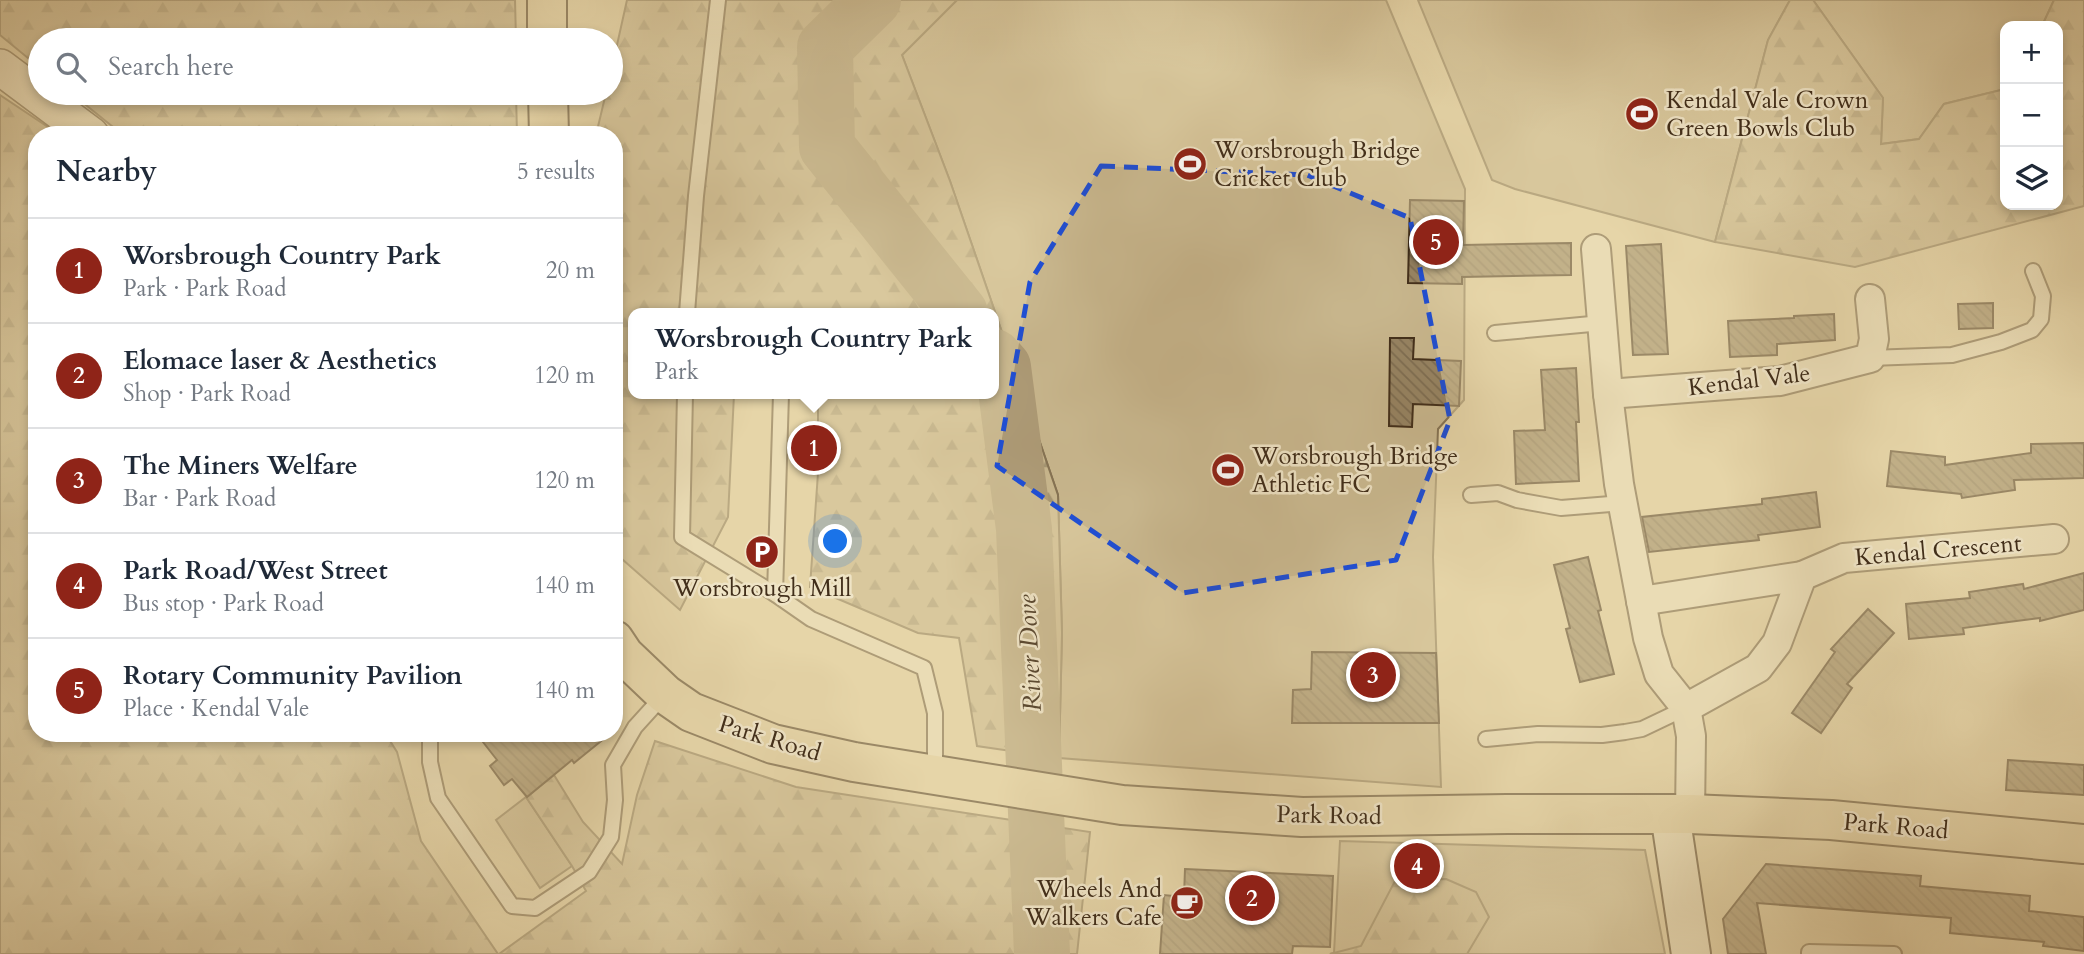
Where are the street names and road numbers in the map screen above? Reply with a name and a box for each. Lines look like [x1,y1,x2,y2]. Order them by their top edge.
street label: Kendal Vale [1686,357,1812,404]
street label: Kendal Crescent [1853,527,2023,574]
street label: Park Road [715,707,825,770]
street label: Park Road [1276,798,1382,833]
street label: Park Road [1842,805,1950,848]

